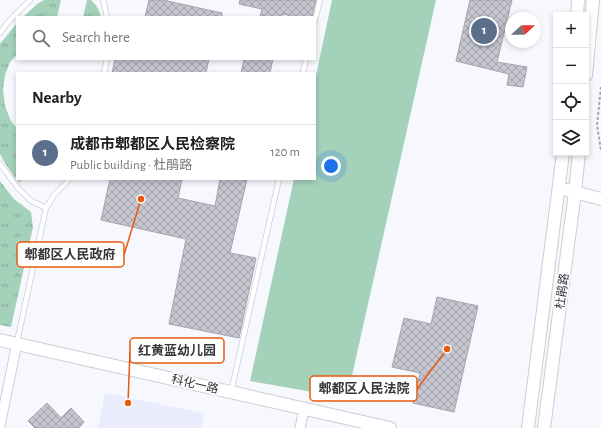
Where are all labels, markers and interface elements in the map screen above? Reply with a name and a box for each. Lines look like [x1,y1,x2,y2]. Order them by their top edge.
north arrow [505,12,541,48]
map controls [553,12,589,156]
button: + [553,12,589,48]
search box [16,16,316,60]
pin: 1 [471,16,497,46]
icon: search [30,27,52,49]
text: Search here [62,30,130,45]
button: − [553,48,589,84]
button: locate [553,84,589,120]
text: Nearby [32,89,82,106]
button: layers [553,120,589,156]
text: 成都市郫都区人民检察院 [70,137,235,152]
text: 1 [43,146,47,159]
text: 120 m [270,146,300,159]
your location [321,156,341,176]
text: Public building · 杜鹃路 [70,159,192,172]
callout: 郫都区人民政府 [17,242,124,267]
text: 郫都区人民政府 [24,247,116,262]
street label: 杜鹃路 [553,272,570,310]
callout: 红黄蓝幼儿园 [130,338,224,363]
text: 红黄蓝幼儿园 [138,343,216,358]
street label: 科化一路 [170,372,220,395]
callout: 郫都区人民法院 [310,376,417,401]
text: 郫都区人民法院 [318,381,410,396]

